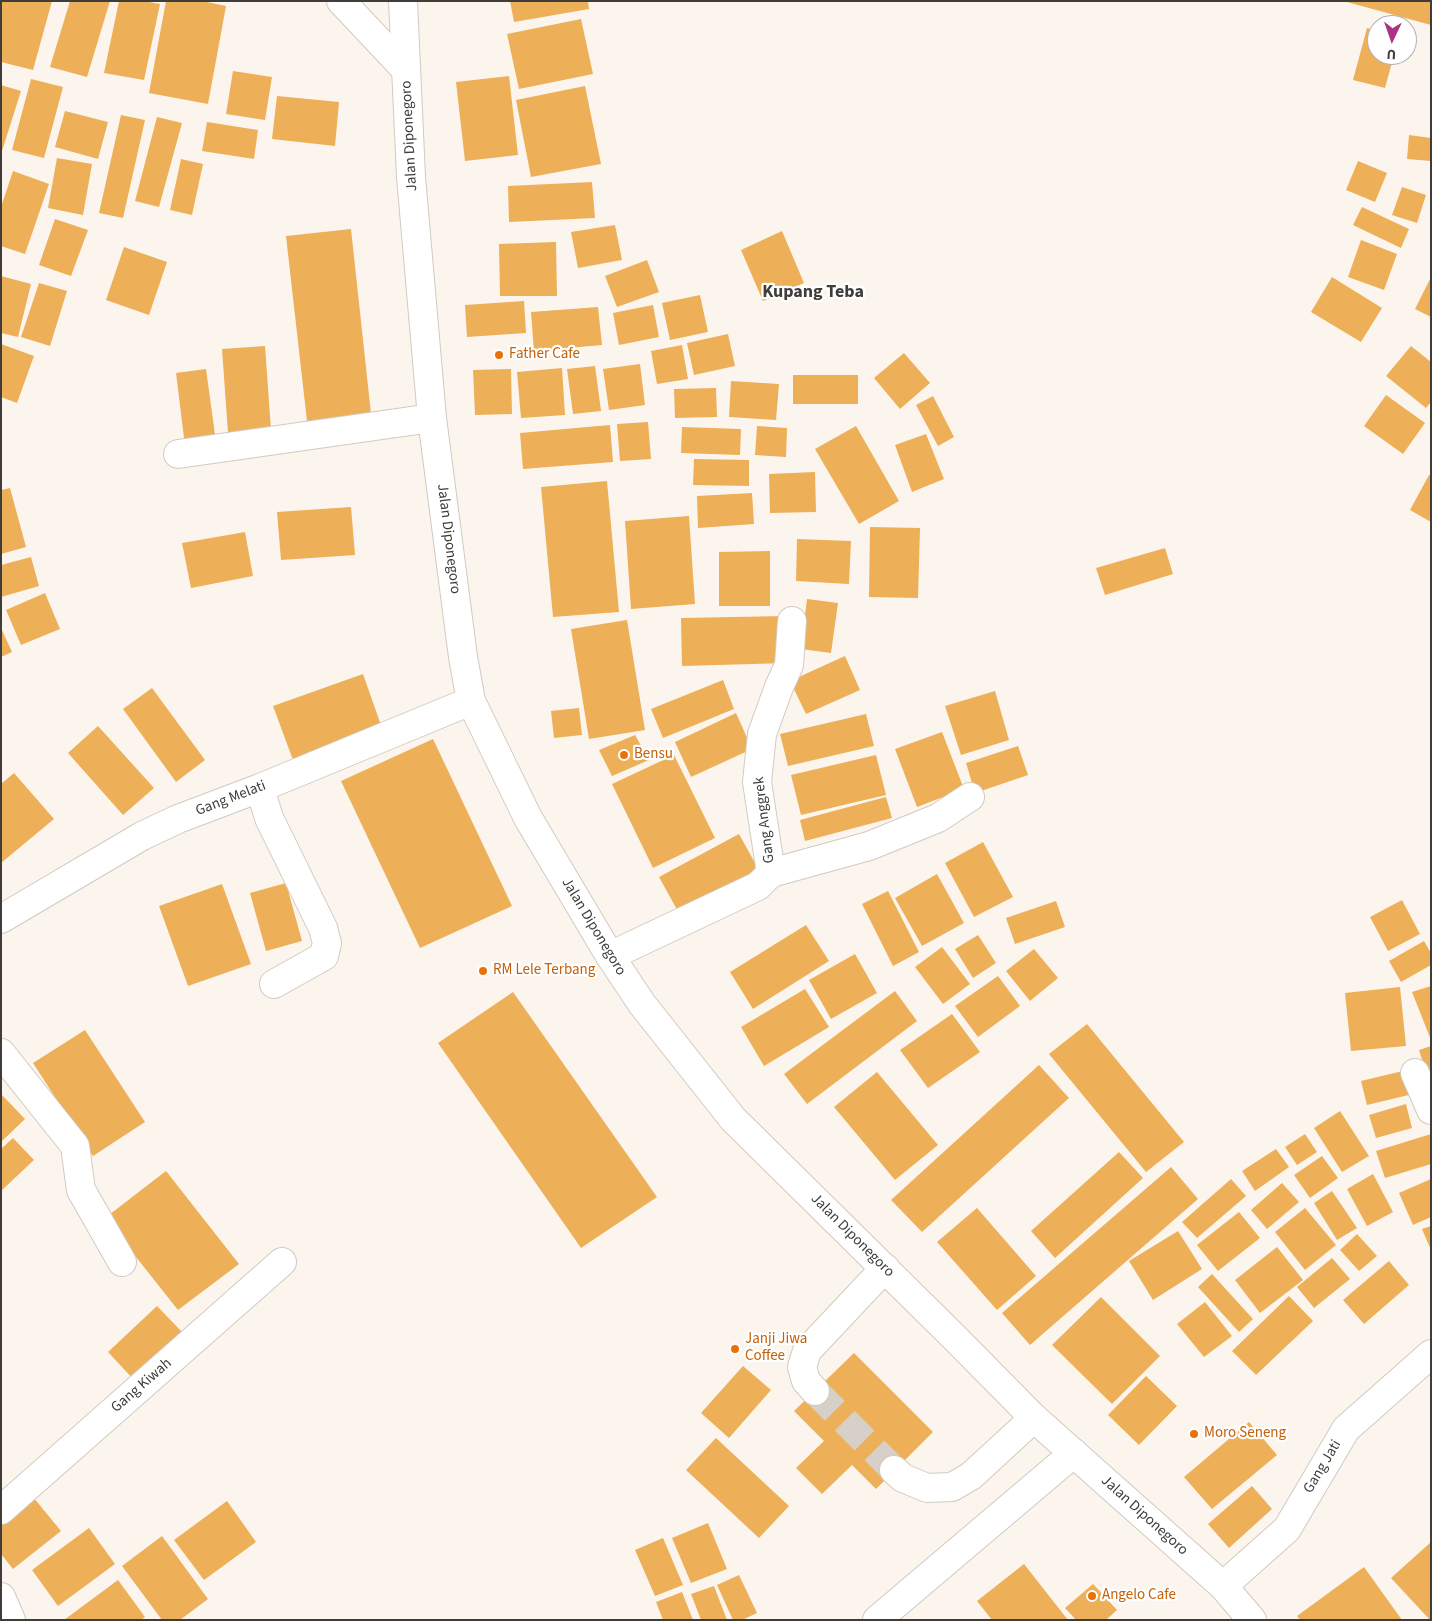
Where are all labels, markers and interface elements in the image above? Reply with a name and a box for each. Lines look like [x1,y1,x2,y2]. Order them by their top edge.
north arrow [1367,15,1417,65]
text: U [1386,44,1396,64]
street label: Jalan Diponegoro [398,80,422,192]
district label: Kupang Teba [762,282,864,304]
place label: Father Cafe [509,346,580,364]
marker: Father Cafe [493,349,505,361]
street label: Jalan Diponegoro [432,483,464,595]
place label: Bensu [634,746,673,764]
marker: Bensu [618,749,630,761]
street label: Gang Anggrek [751,776,779,864]
street label: Gang Melati [193,777,269,821]
street label: Jalan Diponegoro [557,875,629,979]
place label: RM Lele Terbang [493,962,595,980]
marker: RM Lele Terbang [477,965,489,977]
street label: Jalan Diponegoro [806,1190,898,1282]
place label: Janji Jiwa Coffee [745,1331,807,1366]
marker: Janji Jiwa Coffee [729,1343,741,1355]
street label: Gang Kiwah [108,1355,176,1417]
place label: Moro Seneng [1204,1425,1286,1443]
marker: Moro Seneng [1188,1428,1200,1440]
street label: Gang Jati [1300,1437,1346,1497]
street label: Jalan Diponegoro [1097,1472,1191,1560]
place label: Angelo Cafe [1102,1587,1176,1605]
marker: Angelo Cafe [1086,1590,1098,1602]

